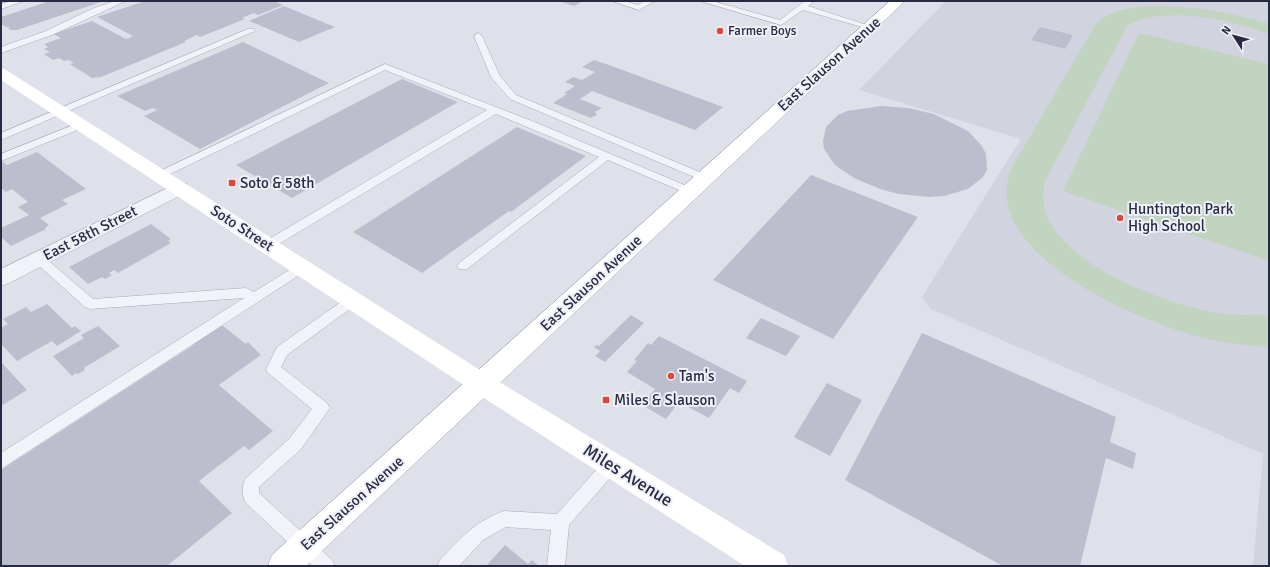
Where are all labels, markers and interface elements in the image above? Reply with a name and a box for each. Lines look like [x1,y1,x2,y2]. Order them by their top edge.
street label: East Slauson Avenue [774,13,884,115]
north arrow [1214,16,1254,56]
place label: Farmer Boys [728,23,797,39]
text: N [1219,23,1234,37]
marker: Farmer Boys [715,26,725,36]
place label: Soto & 58th [240,174,314,192]
marker: Soto & 58th [227,178,237,188]
place label: Huntington Park High School [1128,200,1234,235]
street label: Soto Street [207,201,277,255]
street label: East 58th Street [40,202,140,264]
marker: Huntington Park High School [1115,213,1125,223]
street label: East Slauson Avenue [536,231,646,335]
place label: Tam's [679,367,715,385]
marker: Tam's [666,371,676,381]
place label: Miles & Slauson [614,391,716,409]
marker: Miles & Slauson [601,395,611,405]
street label: Miles Avenue [579,439,677,511]
street label: East Slauson Avenue [297,452,407,554]

